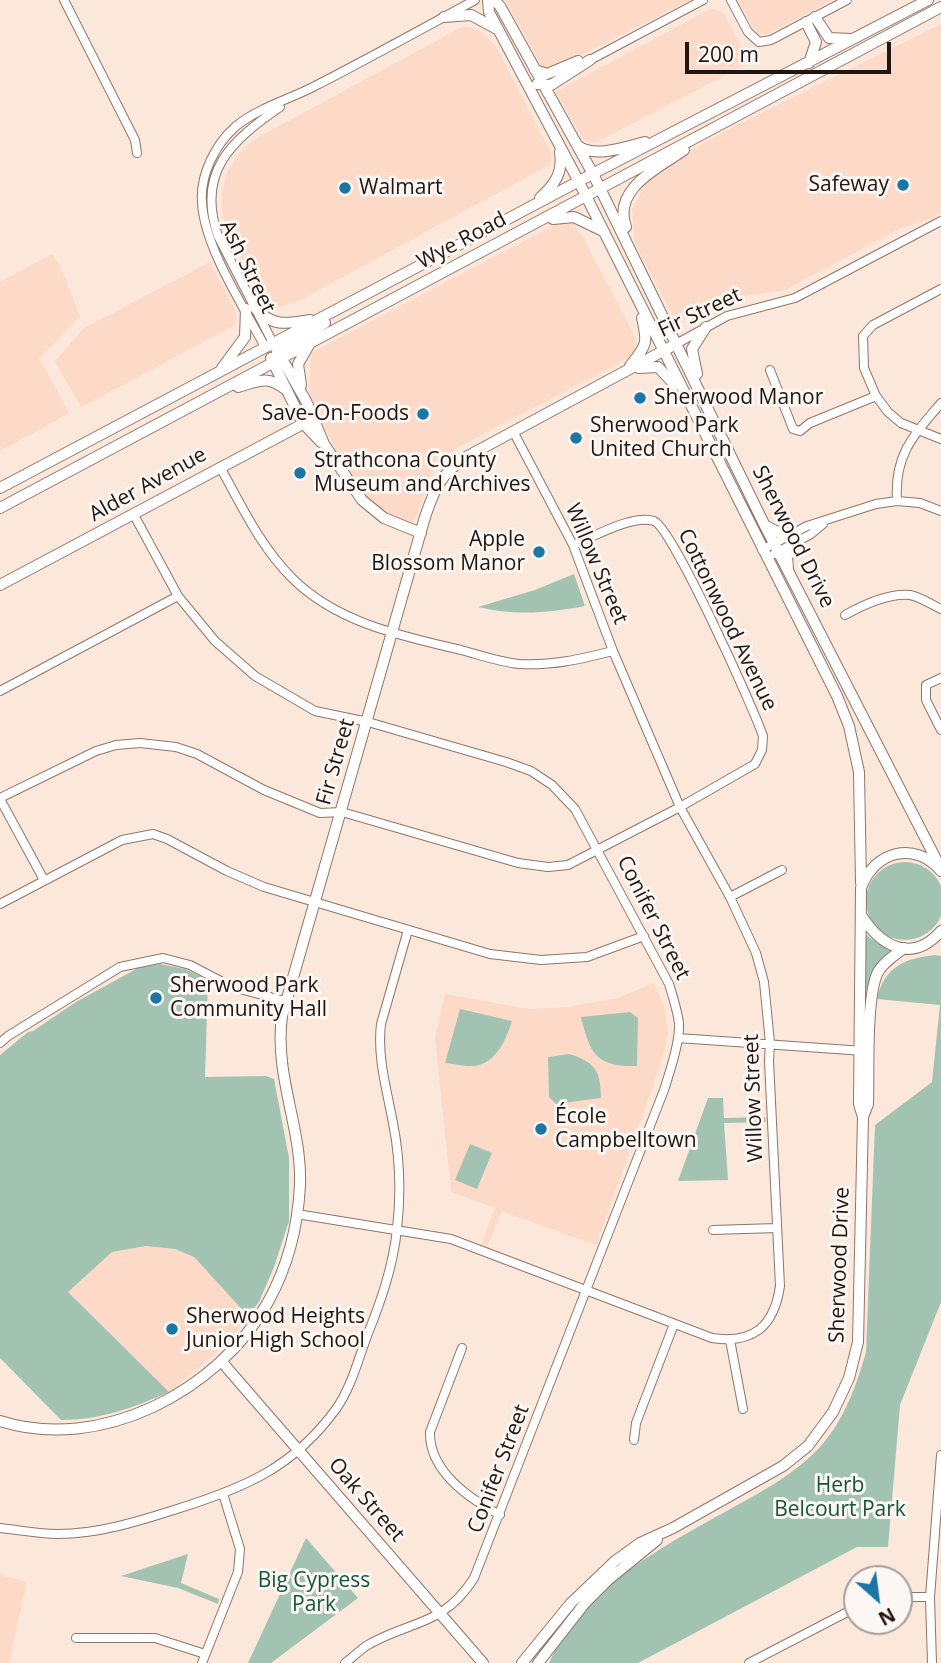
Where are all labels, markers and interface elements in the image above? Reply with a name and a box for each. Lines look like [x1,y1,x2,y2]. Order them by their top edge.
scale bar [689,28,895,72]
text: 200 m [698,40,759,68]
place label: Safeway [808,172,889,198]
place label: Walmart [359,175,443,201]
marker: Safeway [895,177,911,193]
marker: Walmart [337,180,353,196]
street label: Wye Road [413,207,511,275]
street label: Ash Street [214,216,280,318]
street label: Fir Street [654,283,746,343]
place label: Sherwood Manor [654,385,823,411]
marker: Sherwood Manor [632,390,648,406]
place label: Save-On-Foods [262,401,409,427]
marker: Save-On-Foods [415,406,431,422]
place label: Sherwood Park United Church [590,413,739,463]
marker: Sherwood Park United Church [568,430,584,446]
street label: Alder Avenue [85,442,211,528]
place label: Strathcona County Museum and Archives [314,448,531,498]
street label: Sherwood Drive [746,462,840,612]
marker: Strathcona County Museum and Archives [292,465,308,481]
street label: Willow Street [559,500,633,628]
street label: Cottonwood Avenue [672,525,782,715]
place label: Apple Blossom Manor [371,527,525,577]
marker: Apple Blossom Manor [531,544,547,560]
street label: Fir Street [312,716,360,808]
street label: Conifer Street [611,852,695,984]
place label: Sherwood Park Community Hall [170,973,327,1023]
marker: Sherwood Park Community Hall [148,990,164,1006]
street label: Willow Street [739,1033,769,1163]
place label: École Campbelltown [555,1104,697,1154]
marker: École Campbelltown [533,1121,549,1137]
street label: Sherwood Drive [825,1187,855,1343]
place label: Sherwood Heights Junior High School [186,1304,365,1354]
marker: Sherwood Heights Junior High School [164,1321,180,1337]
street label: Conifer Street [463,1401,535,1537]
street label: Oak Street [323,1453,409,1547]
park label: Herb Belcourt Park [774,1473,906,1523]
north arrow [843,1565,913,1635]
park label: Big Cypress Park [258,1568,370,1618]
text: N [874,1602,900,1632]

